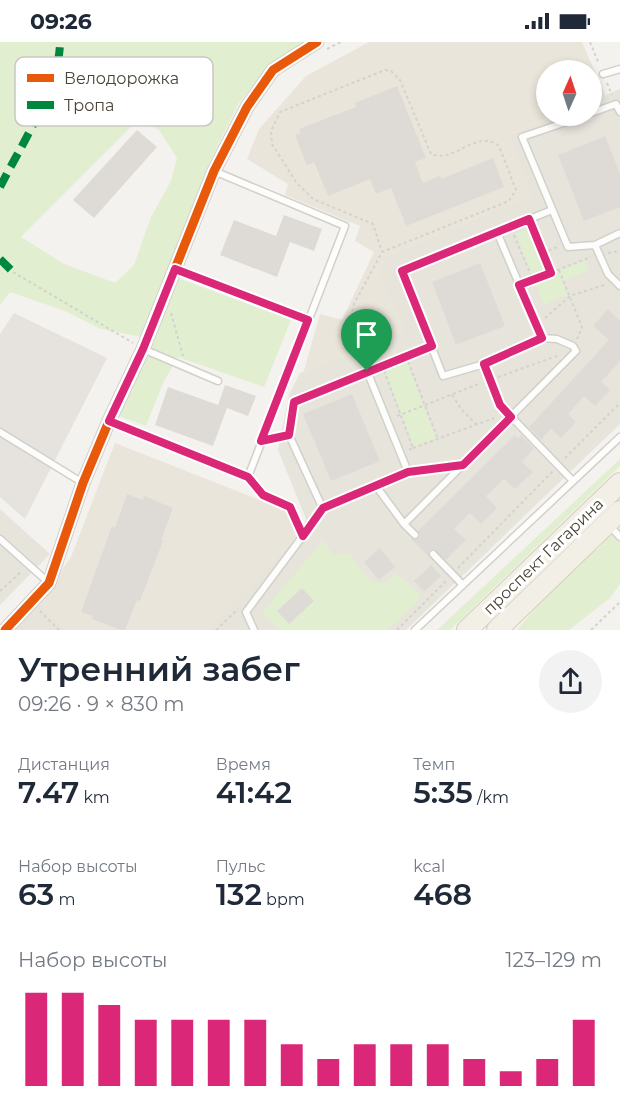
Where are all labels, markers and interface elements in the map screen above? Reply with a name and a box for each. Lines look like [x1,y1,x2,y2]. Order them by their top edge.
text: 09:26 [30,8,92,35]
legend [15,57,213,126]
north arrow [536,60,602,126]
map controls [536,60,602,126]
text: Велодорожка [64,69,179,88]
text: Тропа [64,96,114,115]
pin [341,309,392,371]
icon: arrive [350,318,383,351]
street label: проспект Гагарина [479,494,607,619]
text: Утренний забег [18,649,300,689]
button: share [539,650,602,713]
text: 09:26 · 9 × 830 m [18,692,185,716]
text: Дистанция [18,755,110,774]
text: Время [216,755,271,774]
text: Темп [413,755,455,774]
text: 7.47 [18,774,79,811]
text: 41:42 [216,774,292,811]
text: 5:35 [413,774,473,811]
text: km [79,788,110,807]
text: /km [473,788,509,807]
text: Набор высоты [18,857,138,876]
text: Пульс [216,857,266,876]
text: kcal [413,857,445,876]
text: 63 [18,876,54,913]
text: 132 [216,876,262,913]
text: 468 [413,876,472,913]
text: m [54,890,75,909]
text: bpm [262,890,305,909]
text: Набор высоты [18,948,167,972]
text: 123–129 m [505,948,602,972]

